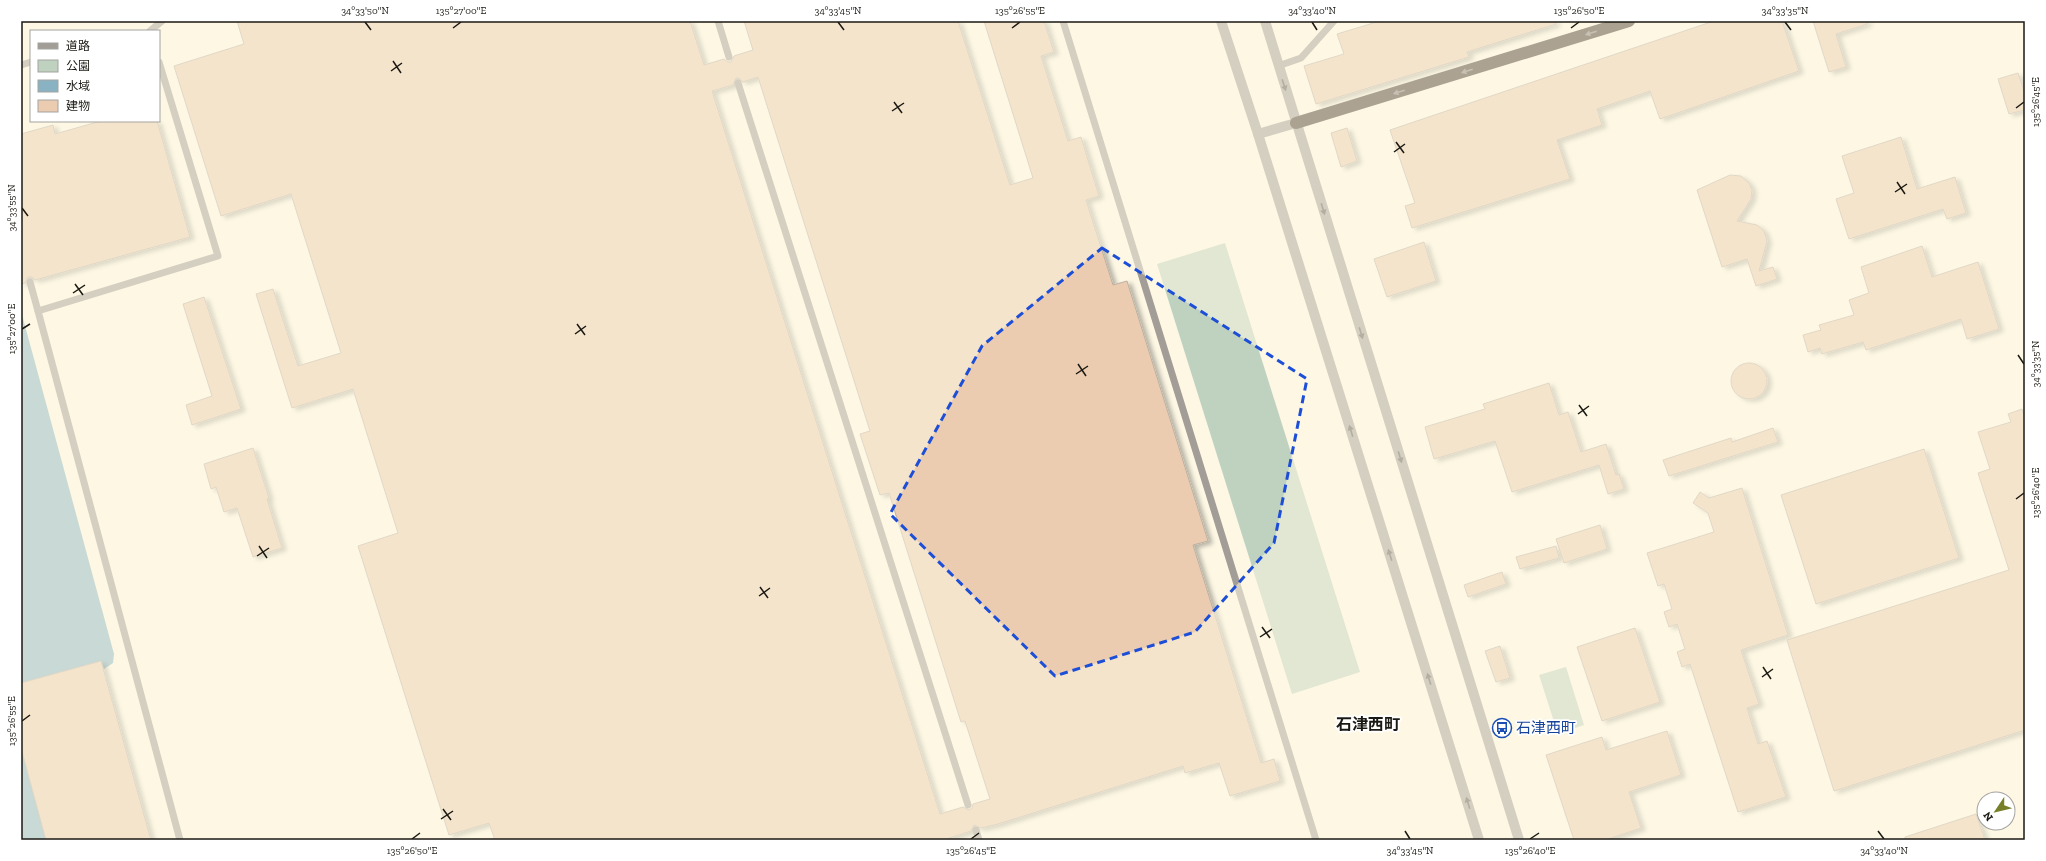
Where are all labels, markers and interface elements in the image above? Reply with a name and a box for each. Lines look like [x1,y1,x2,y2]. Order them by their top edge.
text: 34°33'50"N [341,5,389,17]
text: 135°27'00"E [436,5,486,17]
text: 34°33'45"N [815,5,862,17]
text: 135°26'55"E [995,5,1045,17]
text: 34°33'40"N [1288,5,1336,17]
text: 135°26'50"E [1554,5,1604,17]
text: 34°33'35"N [1762,5,1809,17]
legend [30,30,160,122]
one-way arrow [1585,30,1597,36]
text: 道路 [66,39,90,53]
text: 公園 [66,59,90,73]
one-way arrow [1461,69,1473,75]
text: 135°26'45"E [2030,77,2042,127]
text: 水域 [66,79,90,93]
one-way arrow [1281,79,1287,91]
one-way arrow [1392,89,1404,95]
text: 建物 [66,99,90,113]
text: 34°33'55"N [6,184,18,232]
one-way arrow [1320,204,1326,216]
text: 135°27'00"E [6,304,18,354]
one-way arrow [1358,328,1364,340]
text: 34°33'35"N [2030,340,2042,387]
one-way arrow [1348,424,1354,436]
one-way arrow [1397,452,1403,464]
text: 135°26'40"E [2030,468,2042,518]
one-way arrow [1386,549,1392,561]
one-way arrow [1425,673,1431,685]
text: 135°26'55"E [6,696,18,746]
district label: 石津西町 [1336,715,1400,734]
bus stop icon: 石津西町 [1491,717,1513,739]
place label: 石津西町 [1516,719,1576,737]
north arrow [1976,791,2016,831]
one-way arrow [1465,797,1471,809]
text: N [1980,809,1996,824]
text: 135°26'50"E [387,845,437,857]
text: 135°26'45"E [946,845,996,857]
text: 34°33'45"N [1387,845,1434,857]
text: 135°26'40"E [1505,845,1555,857]
text: 34°33'40"N [1860,845,1908,857]

